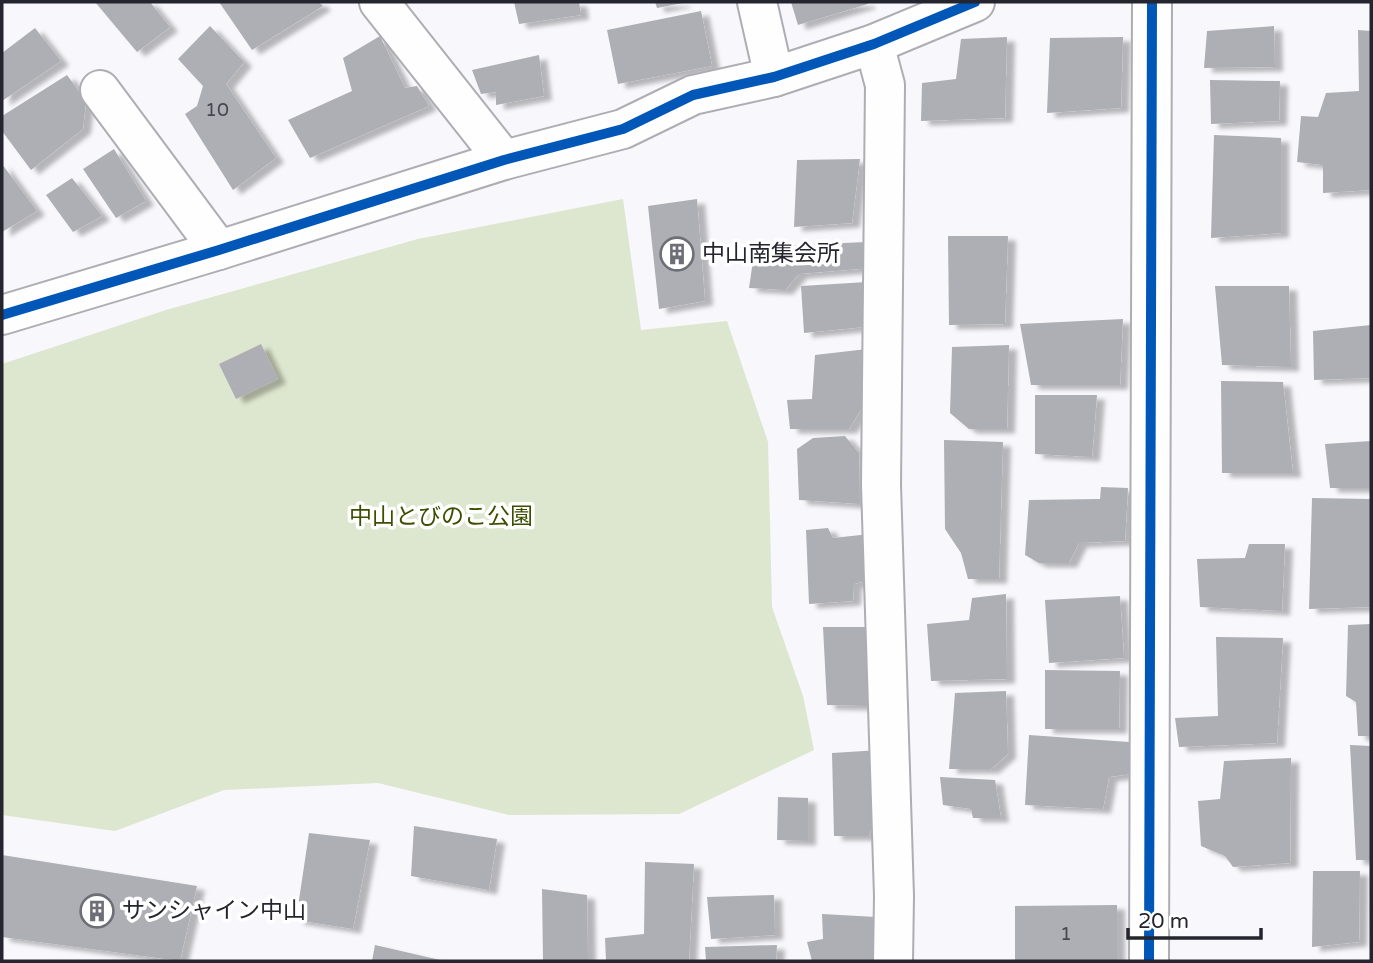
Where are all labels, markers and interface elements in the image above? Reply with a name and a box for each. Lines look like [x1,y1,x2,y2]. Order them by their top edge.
house number: 10 [205,99,229,121]
building icon: 中山南集会所 [658,235,696,273]
place label: 中山南集会所 [702,240,840,268]
park label: 中山とびのこ公園 [349,503,533,531]
building icon: サンシャイン中山 [78,892,116,930]
place label: サンシャイン中山 [122,897,306,925]
scale bar [1128,897,1261,941]
text: 20 m [1138,909,1189,934]
house number: 1 [1060,923,1072,945]

